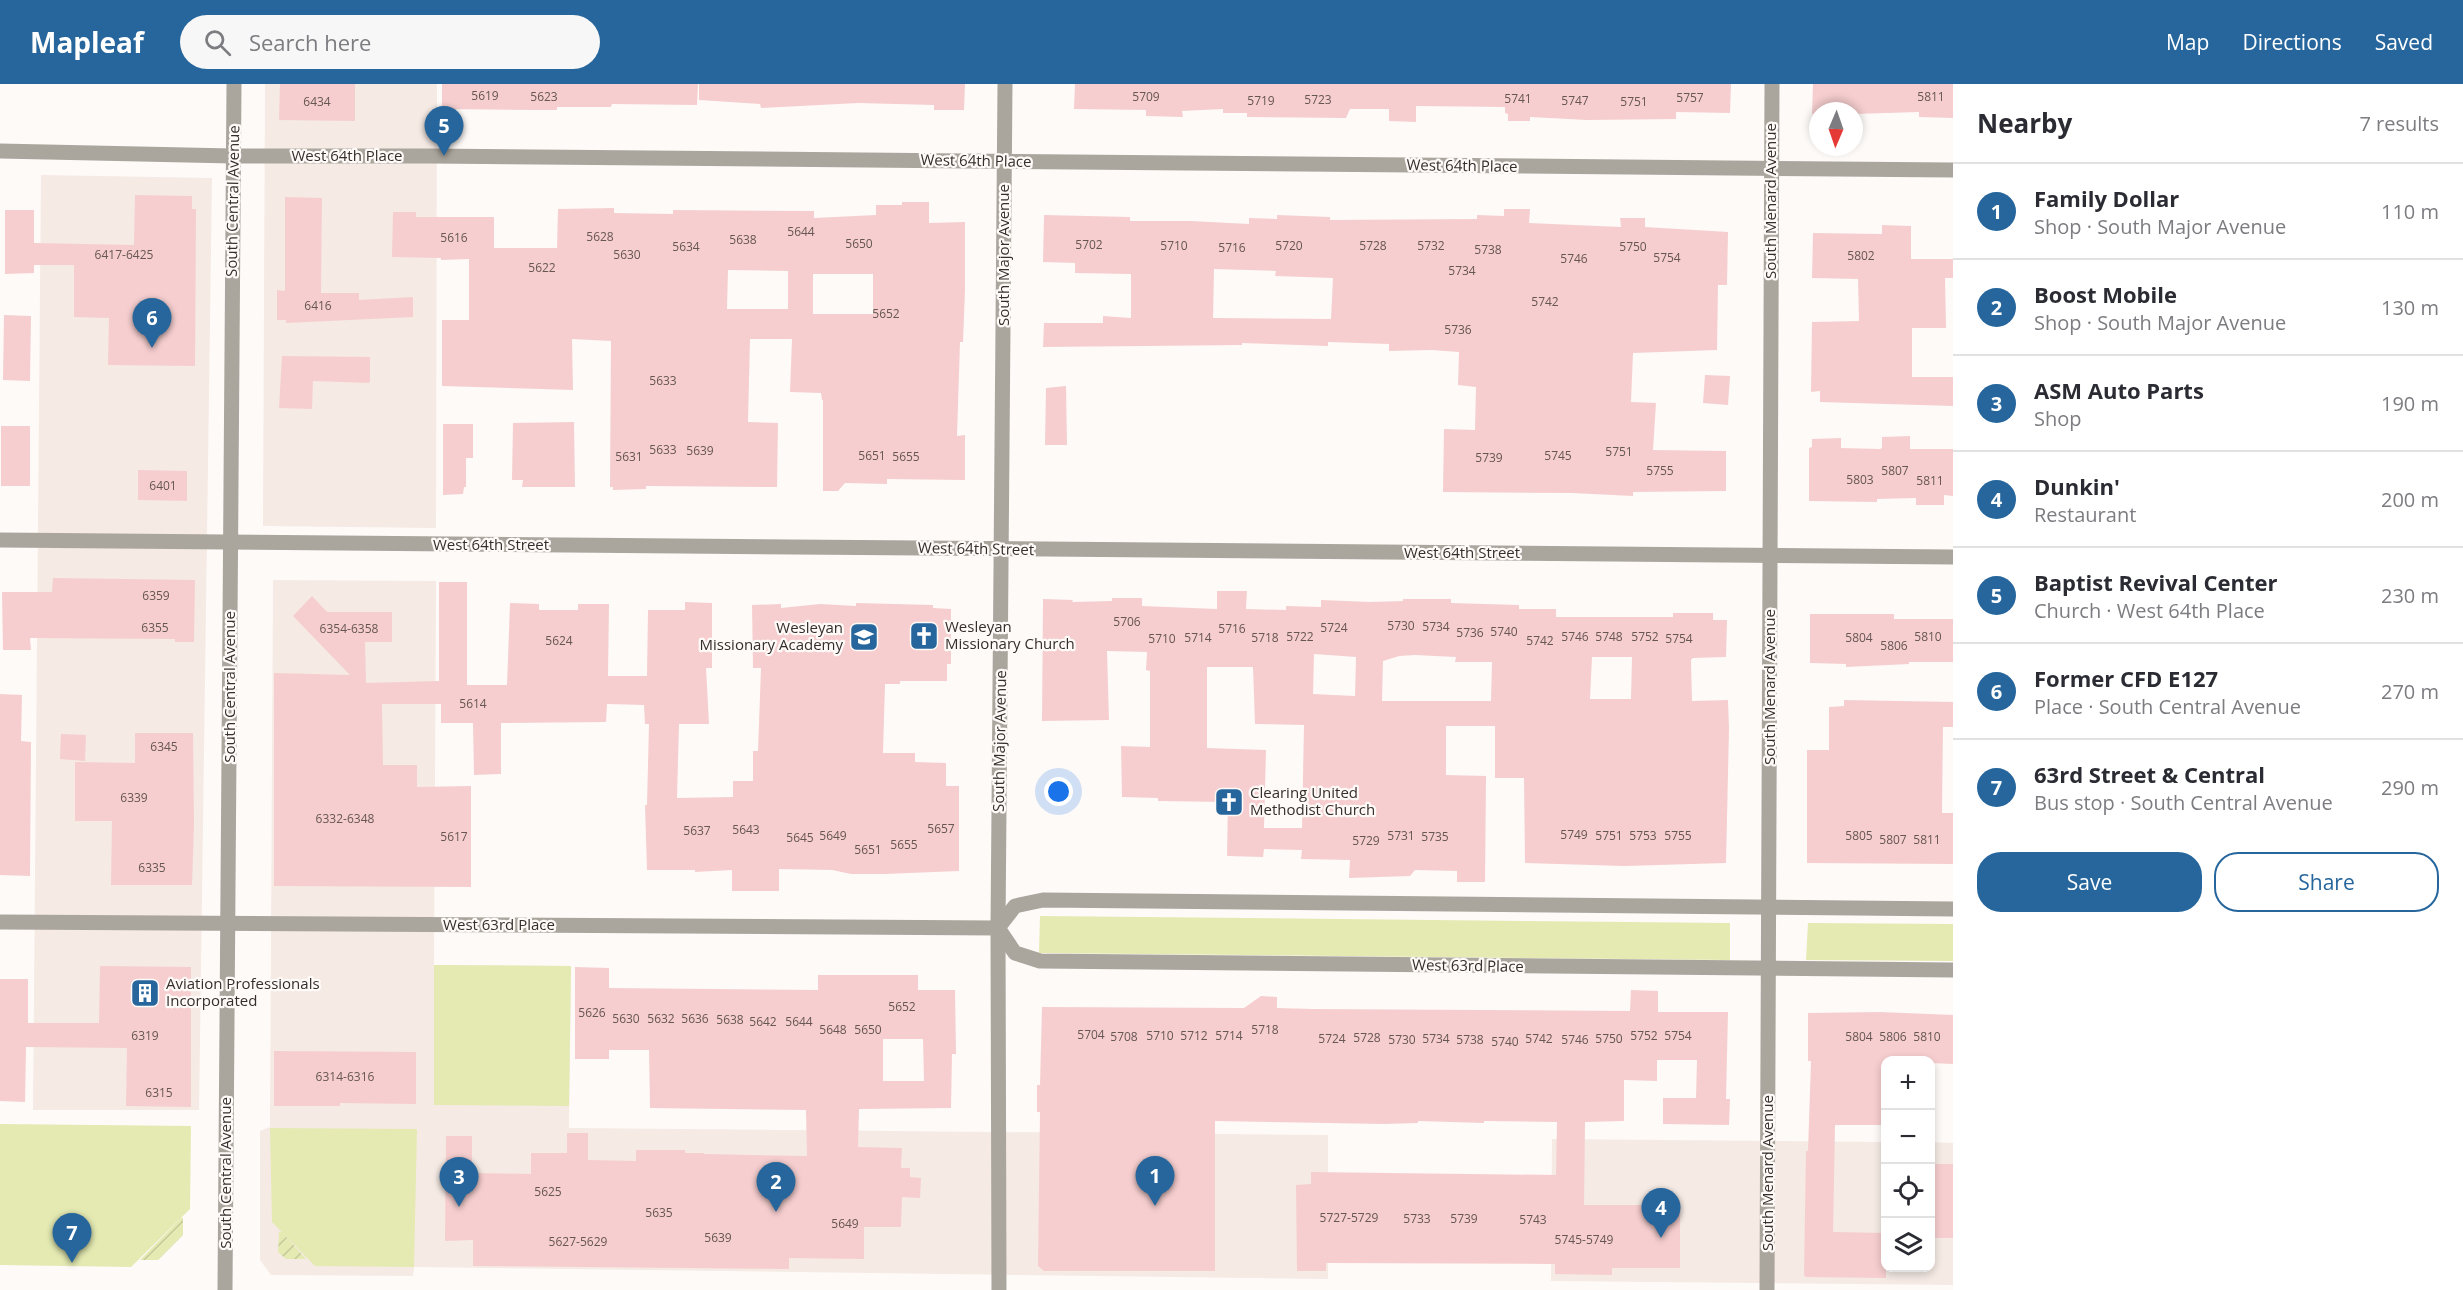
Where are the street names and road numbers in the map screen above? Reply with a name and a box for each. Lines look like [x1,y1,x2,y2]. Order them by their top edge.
street label: South Menard Avenue [1760,123,1780,279]
street label: South Central Avenue [221,125,243,277]
street label: West 64th Place [291,145,403,165]
street label: West 64th Place [920,149,1032,171]
street label: West 64th Place [1406,154,1518,176]
street label: South Major Avenue [993,184,1013,326]
street label: West 64th Street [433,534,549,554]
street label: West 64th Street [918,537,1034,559]
street label: West 64th Street [1404,542,1520,562]
street label: South Menard Avenue [1759,609,1779,765]
street label: South Central Avenue [219,611,239,763]
street label: South Major Avenue [988,670,1010,812]
street label: West 63rd Place [443,914,555,934]
street label: West 63rd Place [1412,954,1524,976]
street label: South Menard Avenue [1757,1095,1777,1251]
street label: South Central Avenue [215,1097,235,1249]

